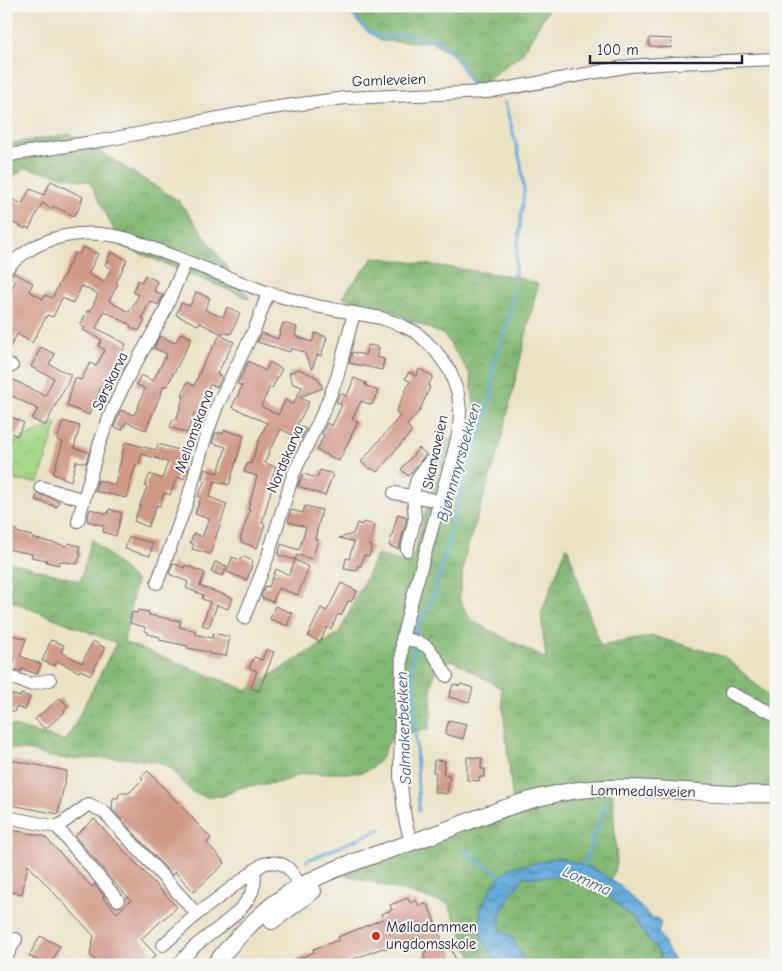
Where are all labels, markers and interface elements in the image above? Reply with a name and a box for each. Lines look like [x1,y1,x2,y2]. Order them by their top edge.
scale bar [590,32,742,64]
text: 100 m [597,41,639,59]
street label: Gamleveien [352,70,426,90]
street label: Sørskarva [88,349,132,413]
street label: Mellomskarva [171,387,217,475]
water label: Bjønnmyrsbekken [433,401,485,524]
street label: Skarvaveien [418,413,452,491]
street label: Nordskarva [263,422,307,496]
water label: Salmakerbekken [393,671,415,785]
street label: Lommedalsveien [590,781,696,801]
water label: Lomma [560,862,614,900]
place label: Mølladammen ungdomsskole [386,918,477,953]
marker: Mølladammen ungdomsskole [370,930,382,942]

